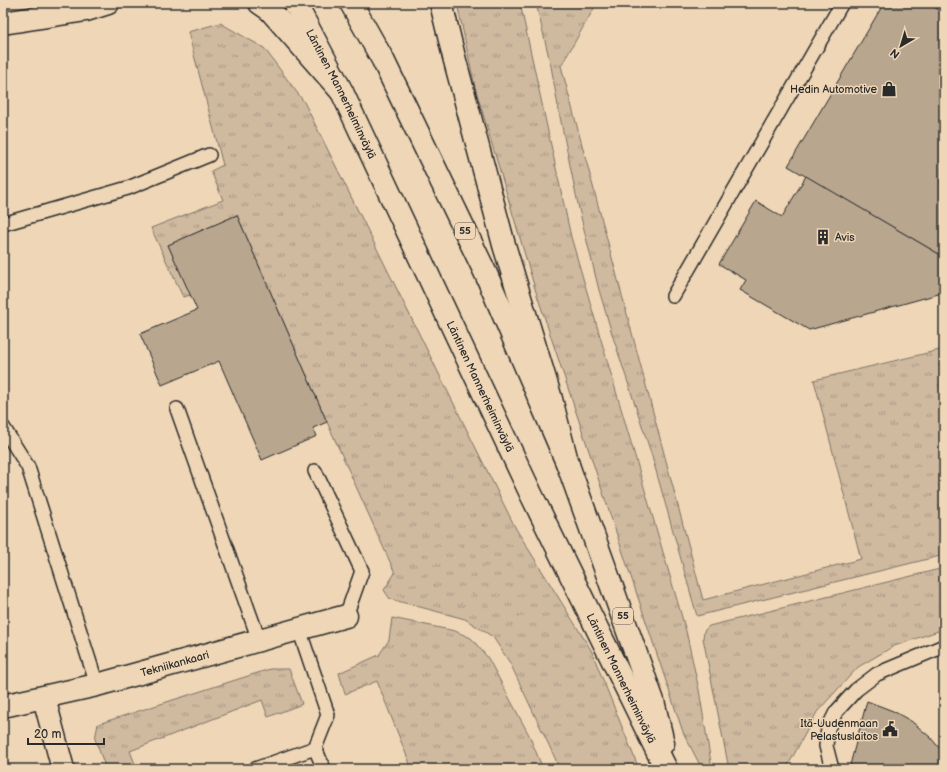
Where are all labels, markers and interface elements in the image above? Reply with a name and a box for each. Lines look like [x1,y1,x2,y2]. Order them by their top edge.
north arrow [881,26,921,66]
street label: Läntinen Mannerheiminväylä [303,27,379,161]
text: N [888,46,902,61]
shop icon: Hedin Automotive [880,80,898,98]
place label: Hedin Automotive [790,83,877,96]
road number: 55 [455,223,475,239]
building icon: Avis [814,228,832,246]
place label: Avis [835,231,855,244]
street label: Läntinen Mannerheiminväylä [444,319,517,454]
road number: 55 [613,608,633,624]
street label: Läntinen Mannerheiminväylä [584,611,659,745]
street label: Tekniikankaari [139,648,211,679]
place label: Itä-Uudenmaan Pelastuslaitos [800,717,879,743]
scale bar [28,720,104,746]
public building icon: Itä-Uudenmaan Pelastuslaitos [881,720,899,738]
text: 20 m [34,727,61,742]

